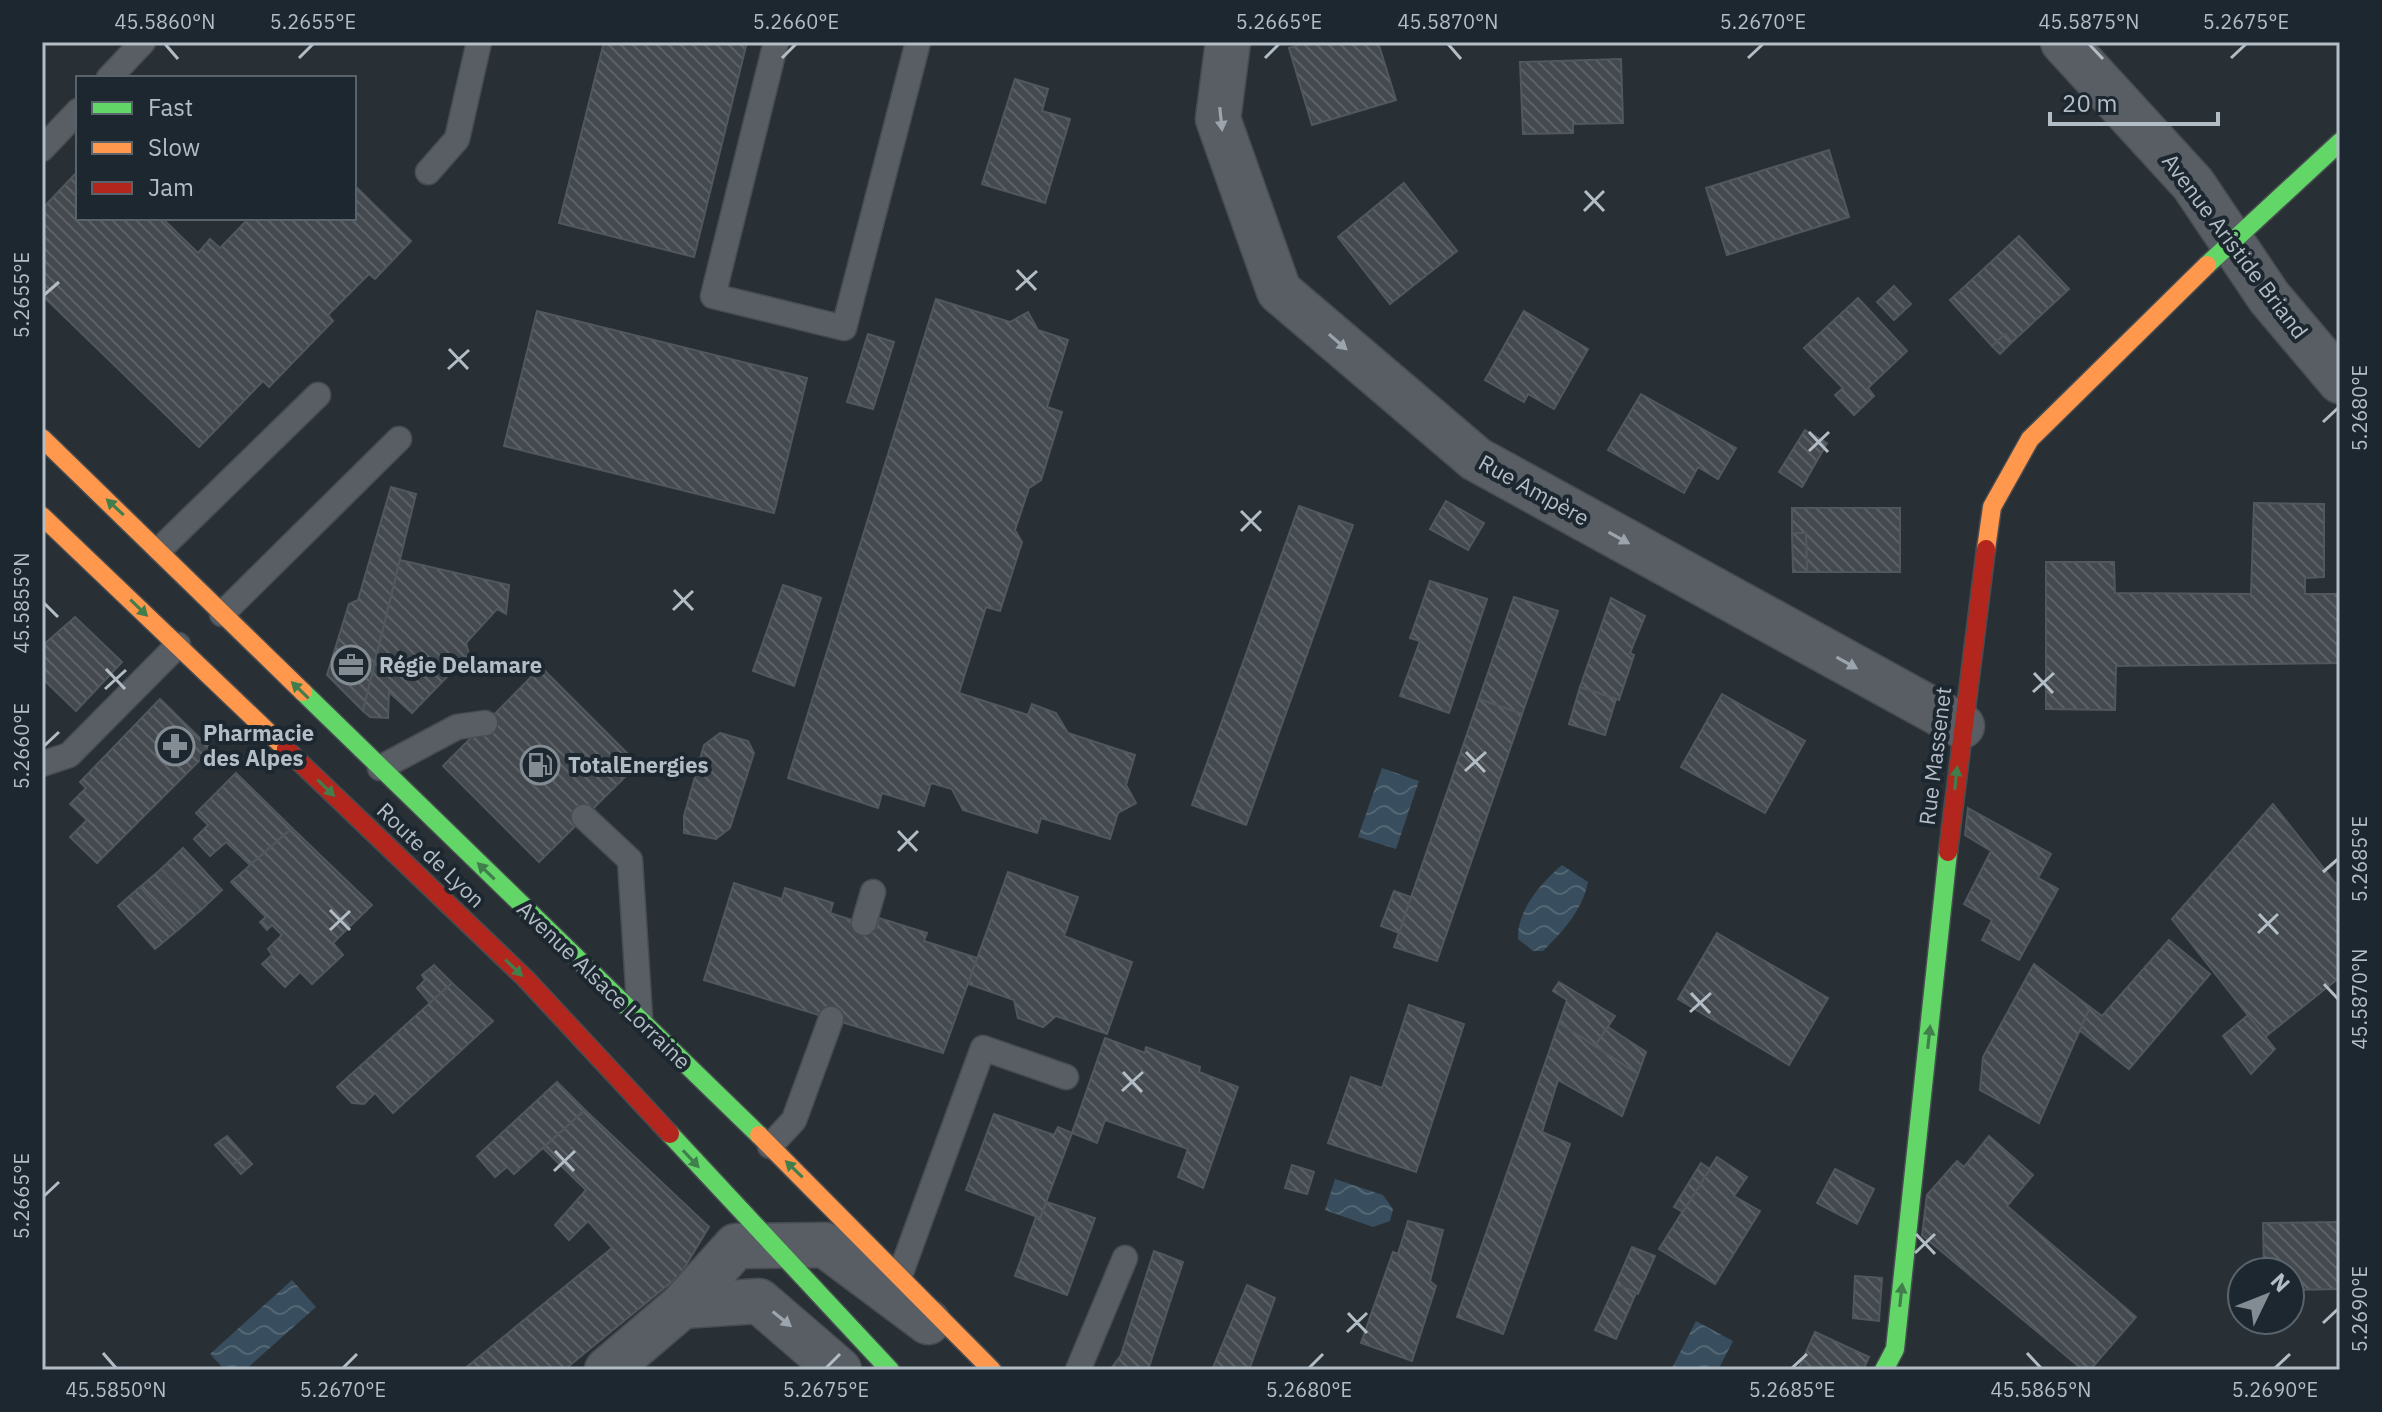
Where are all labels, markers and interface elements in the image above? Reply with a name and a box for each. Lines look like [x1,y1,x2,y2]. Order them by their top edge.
text: 45.5860°N [115,8,215,35]
text: 5.2655°E [270,8,356,35]
text: 5.2660°E [753,8,839,35]
text: 5.2665°E [1236,8,1322,35]
text: 45.5870°N [1398,8,1498,35]
text: 5.2670°E [1720,8,1806,35]
text: 45.5875°N [2039,8,2139,35]
text: 5.2675°E [2203,8,2289,35]
legend [76,76,356,220]
scale bar [2050,76,2218,126]
text: 20 m [2062,87,2117,119]
text: Fast [148,91,193,123]
one-way arrow [1215,106,1228,131]
text: Slow [148,131,200,163]
street label: Avenue Aristide Briand [2156,147,2315,344]
text: Jam [148,171,194,203]
text: 5.2655°E [8,252,35,338]
one-way arrow [1328,332,1348,350]
text: 5.2680°E [2346,365,2373,451]
street label: Rue Ampère [1474,447,1595,532]
one-way arrow [106,499,125,517]
one-way arrow [1607,531,1630,544]
text: 45.5855°N [8,553,35,653]
one-way arrow [129,599,148,617]
office icon: Régie Delamare [330,644,372,686]
place label: Régie Delamare [379,650,542,679]
one-way arrow [1835,656,1858,669]
one-way arrow [291,681,310,700]
street label: Rue Massenet [1912,685,1957,827]
text: 5.2660°E [8,703,35,789]
place label: Pharmacie des Alpes [203,718,314,772]
pharmacy icon: Pharmacie des Alpes [154,725,196,767]
fuel station icon: TotalEnergies [519,744,561,786]
place label: TotalEnergies [568,750,709,779]
one-way arrow [1950,765,1963,790]
one-way arrow [317,779,336,797]
street label: Route de Lyon [371,796,492,913]
text: 5.2685°E [2346,816,2373,902]
one-way arrow [477,862,496,881]
street label: Avenue Alsace Lorraine [511,894,697,1075]
text: 45.5870°N [2346,949,2373,1049]
one-way arrow [505,959,524,977]
one-way arrow [1922,1024,1935,1049]
one-way arrow [682,1149,700,1168]
text: 5.2665°E [8,1153,35,1239]
one-way arrow [785,1160,804,1179]
north arrow [2226,1256,2306,1336]
text: N [2265,1266,2297,1298]
text: 5.2690°E [2346,1266,2373,1352]
one-way arrow [1894,1282,1907,1307]
one-way arrow [771,1310,791,1327]
text: 45.5850°N [66,1376,166,1403]
text: 5.2670°E [300,1376,386,1403]
text: 5.2675°E [783,1376,869,1403]
text: 5.2680°E [1266,1376,1352,1403]
text: 5.2685°E [1749,1376,1835,1403]
text: 45.5865°N [1991,1376,2091,1403]
text: 5.2690°E [2232,1376,2318,1403]

